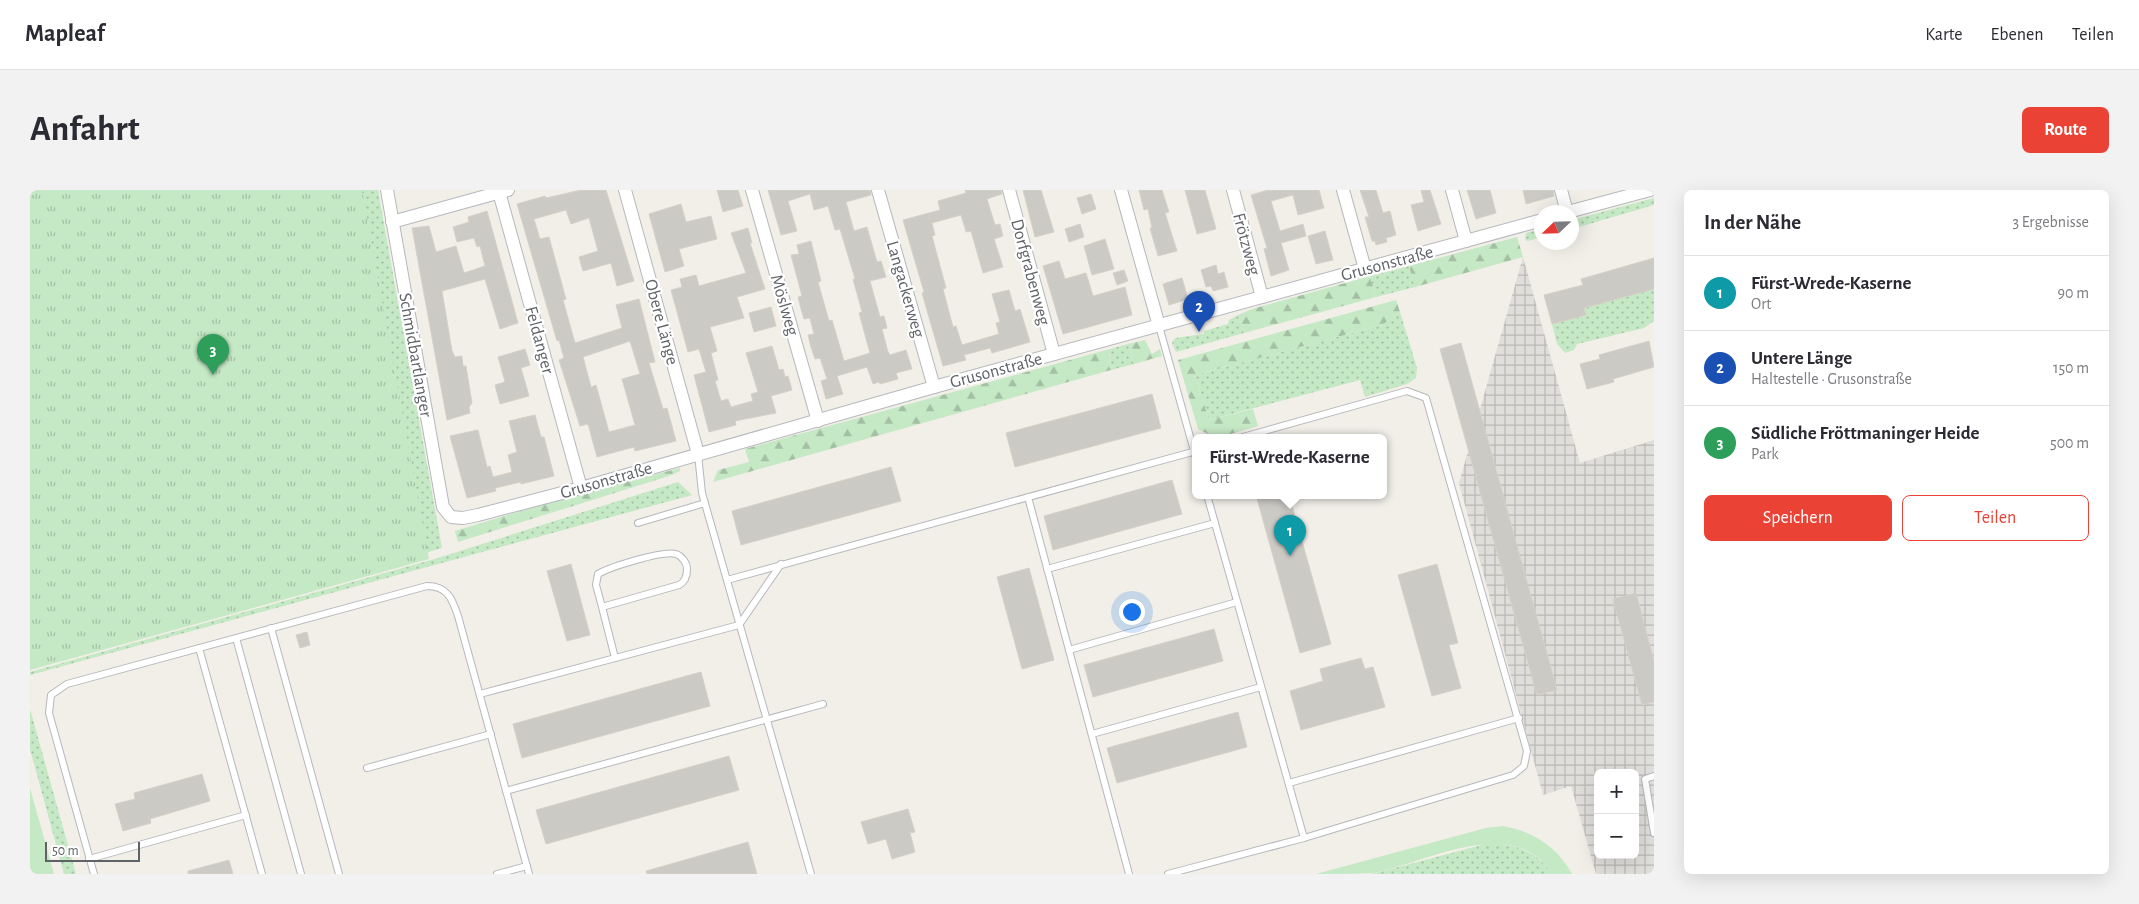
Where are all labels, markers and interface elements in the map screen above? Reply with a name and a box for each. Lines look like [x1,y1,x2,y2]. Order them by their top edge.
text: Mapleaf [25,22,105,46]
text: Karte [1925,26,1963,44]
text: Ebenen [1991,26,2044,44]
text: Teilen [2072,26,2114,44]
button: Route [2022,107,2109,153]
text: Anfahrt [30,112,140,147]
north arrow [1534,205,1579,250]
street label: Frötzweg [1229,211,1263,278]
text: In der Nähe [1704,212,1801,233]
text: 3 Ergebnisse [2012,214,2089,230]
street label: Dorfgrabenweg [1007,217,1053,328]
street label: Langackerweg [883,239,927,340]
street label: Grusonstraße [1339,243,1435,285]
street label: Möslweg [767,273,801,338]
text: Fürst-Wrede-Kaserne [1751,274,1911,293]
street label: Obere Länge [641,277,681,367]
text: 1 [1717,285,1723,301]
text: 90 m [2058,285,2089,301]
pin: 2 [1183,291,1215,332]
street label: Schmidbartlanger [395,292,435,419]
text: Ort [1751,296,1771,312]
street label: Feldanger [521,304,557,376]
pin: 3 [197,334,229,375]
text: Untere Länge [1751,349,1852,368]
street label: Grusonstraße [948,350,1044,392]
text: 2 [1716,360,1724,376]
text: 150 m [2053,360,2089,376]
text: Haltestelle · Grusonstraße [1751,371,1912,387]
text: Südliche Fröttmaninger Heide [1751,424,1980,443]
popup [1192,434,1387,499]
text: 3 [1717,435,1723,451]
text: 500 m [2050,435,2089,451]
text: Park [1751,446,1779,462]
text: Fürst-Wrede-Kaserne [1209,448,1370,467]
street label: Grusonstraße [558,459,654,503]
text: Ort [1209,470,1230,486]
button: Speichern [1704,495,1892,541]
button: Teilen [1902,495,2089,541]
pin: 1 [1274,515,1306,556]
your location [1119,599,1145,625]
map controls [1594,769,1639,859]
button: + [1594,769,1639,814]
button: − [1594,814,1639,859]
scale bar [45,839,140,862]
text: 50 m [52,844,79,858]

